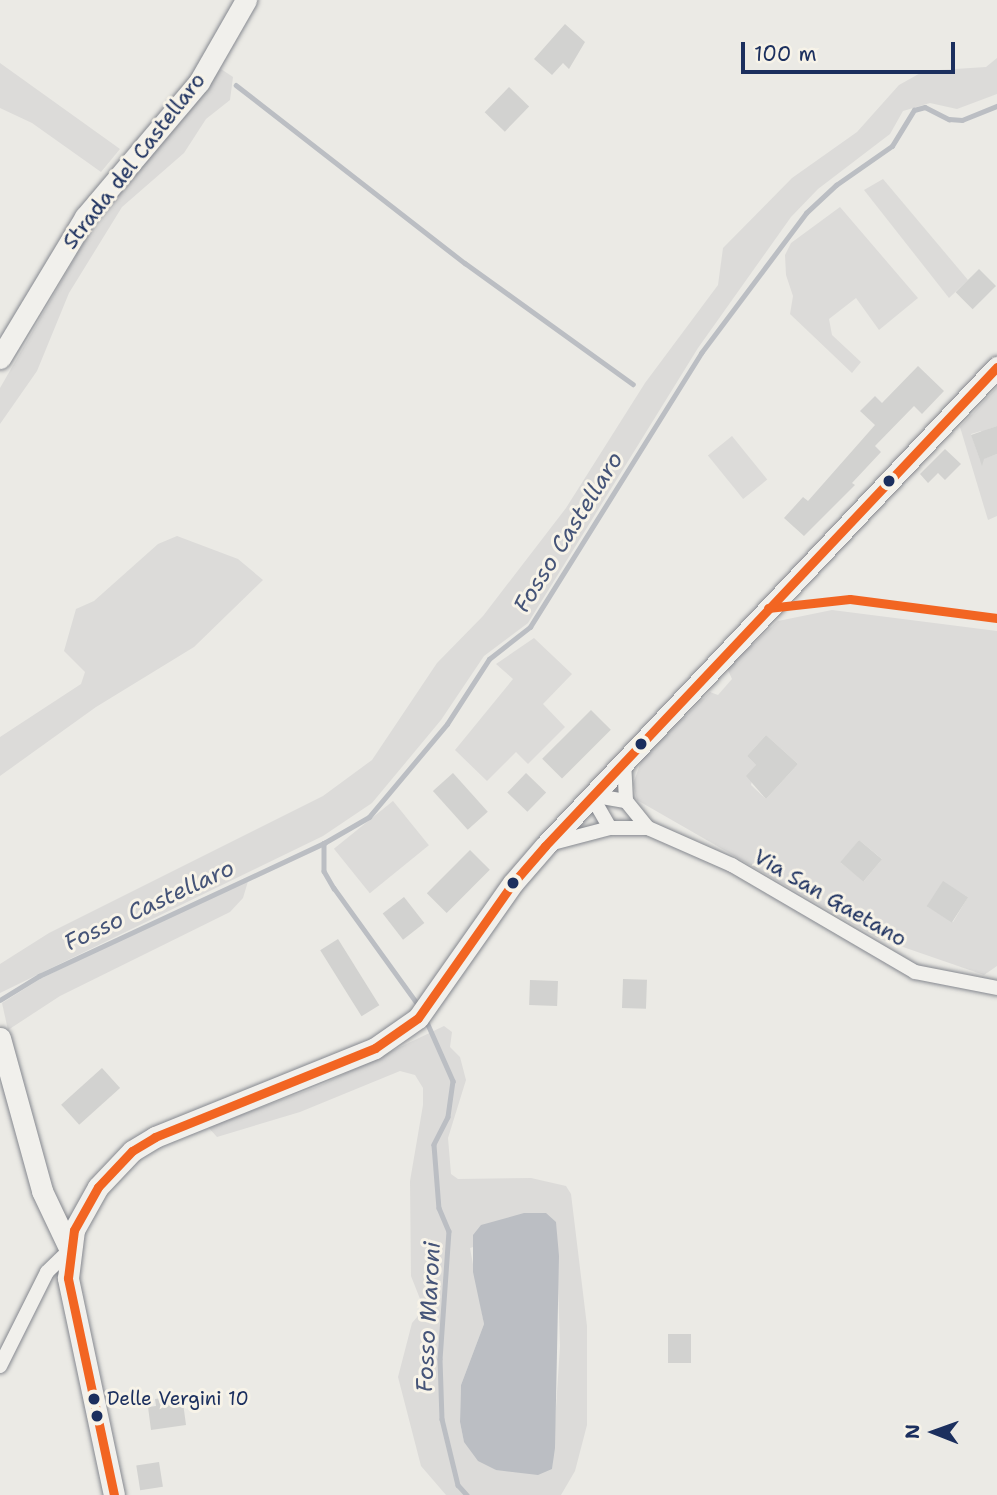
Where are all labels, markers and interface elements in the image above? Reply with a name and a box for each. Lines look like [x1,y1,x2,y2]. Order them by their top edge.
scale bar [745,28,958,72]
text: 100 m [754,40,817,68]
street label: Strada del Castellaro [57,68,211,254]
water label: Fosso Castellaro [507,446,629,618]
unlabelled marker [882,474,896,488]
unlabelled marker [634,737,648,751]
street label: Via San Gaetano [749,844,911,952]
water label: Fosso Castellaro [60,854,238,956]
unlabelled marker [506,876,520,890]
water label: Fosso Maroni [410,1241,446,1393]
place label: Delle Vergini 10 [107,1388,249,1410]
marker: Delle Vergini 10 [87,1392,101,1406]
north arrow [899,1397,969,1467]
unlabelled marker [90,1409,104,1423]
text: N [900,1424,925,1439]

